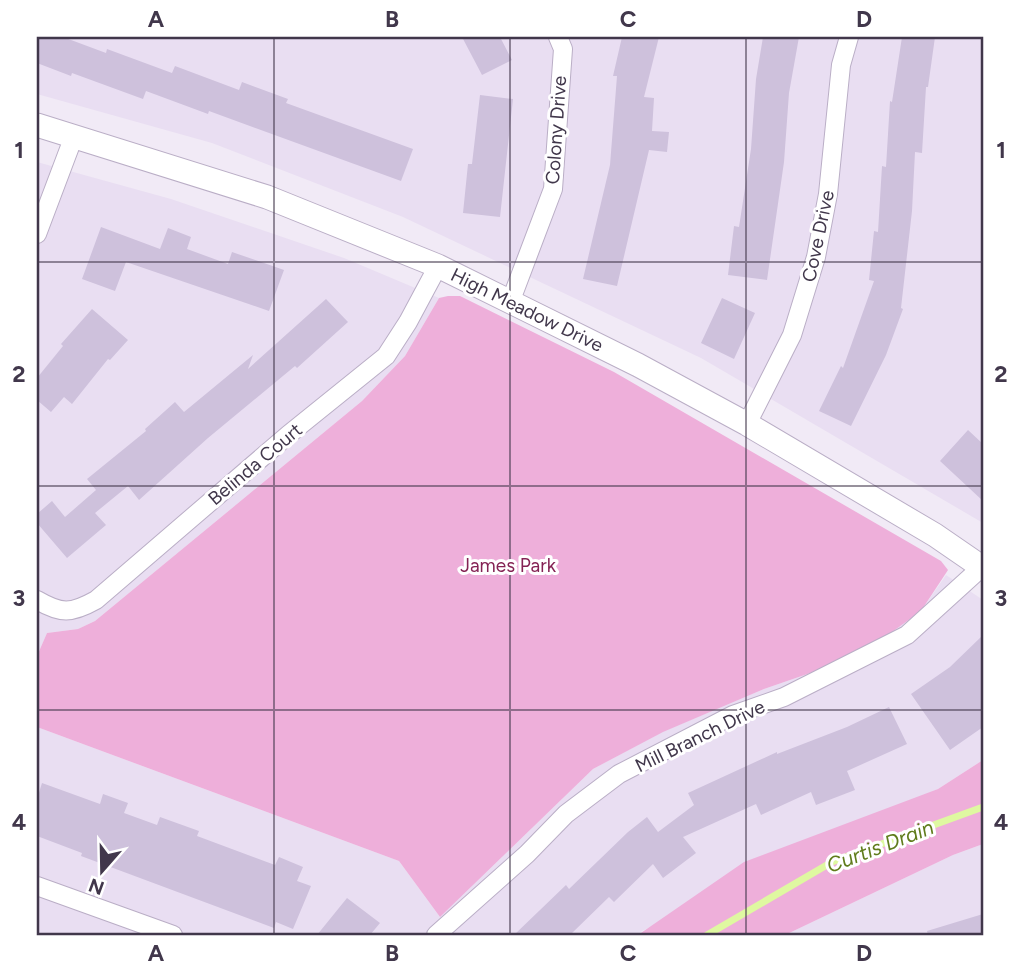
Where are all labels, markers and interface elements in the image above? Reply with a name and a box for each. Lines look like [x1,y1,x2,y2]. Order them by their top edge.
text: A [148,5,165,33]
text: B [385,5,399,33]
text: C [620,5,637,33]
text: D [856,5,872,33]
street label: Colony Drive [541,75,571,185]
text: 1 [14,136,24,164]
text: 1 [996,136,1006,164]
street label: Cove Drive [797,188,839,284]
street label: High Meadow Drive [447,263,607,357]
text: 2 [12,360,26,388]
text: 2 [994,360,1008,388]
street label: Belinda Court [203,418,307,510]
park label: James Park [460,554,557,577]
text: 3 [13,584,25,612]
text: 3 [995,584,1007,612]
street label: Mill Branch Drive [631,695,769,777]
text: 4 [12,808,26,836]
text: 4 [994,808,1008,836]
water label: Curtis Drain [823,814,937,878]
north arrow [66,836,136,906]
text: N [86,873,107,900]
text: A [148,939,165,967]
text: B [385,939,399,967]
text: C [620,939,637,967]
text: D [856,939,872,967]

